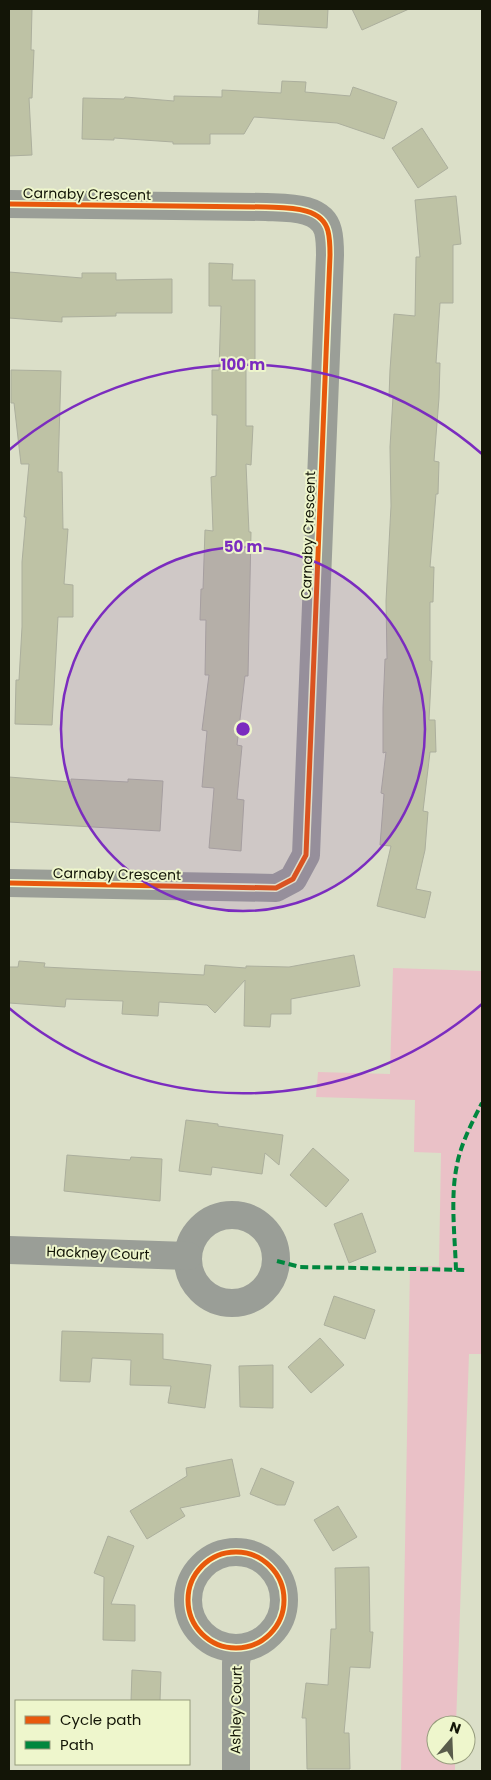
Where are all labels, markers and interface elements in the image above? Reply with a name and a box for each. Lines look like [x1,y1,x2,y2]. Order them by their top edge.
street label: Carnaby Crescent [23,183,151,205]
text: 100 m [221,354,265,375]
street label: Carnaby Crescent [296,471,320,599]
text: 50 m [224,536,262,557]
centre of rings [234,720,252,738]
street label: Carnaby Crescent [53,863,181,885]
street label: Hackney Court [46,1241,150,1265]
street label: Ashley Court [225,1666,247,1754]
legend [15,1700,190,1765]
text: Cycle path [60,1709,141,1730]
north arrow [426,1715,476,1765]
text: N [447,1717,463,1739]
text: Path [60,1734,94,1755]

